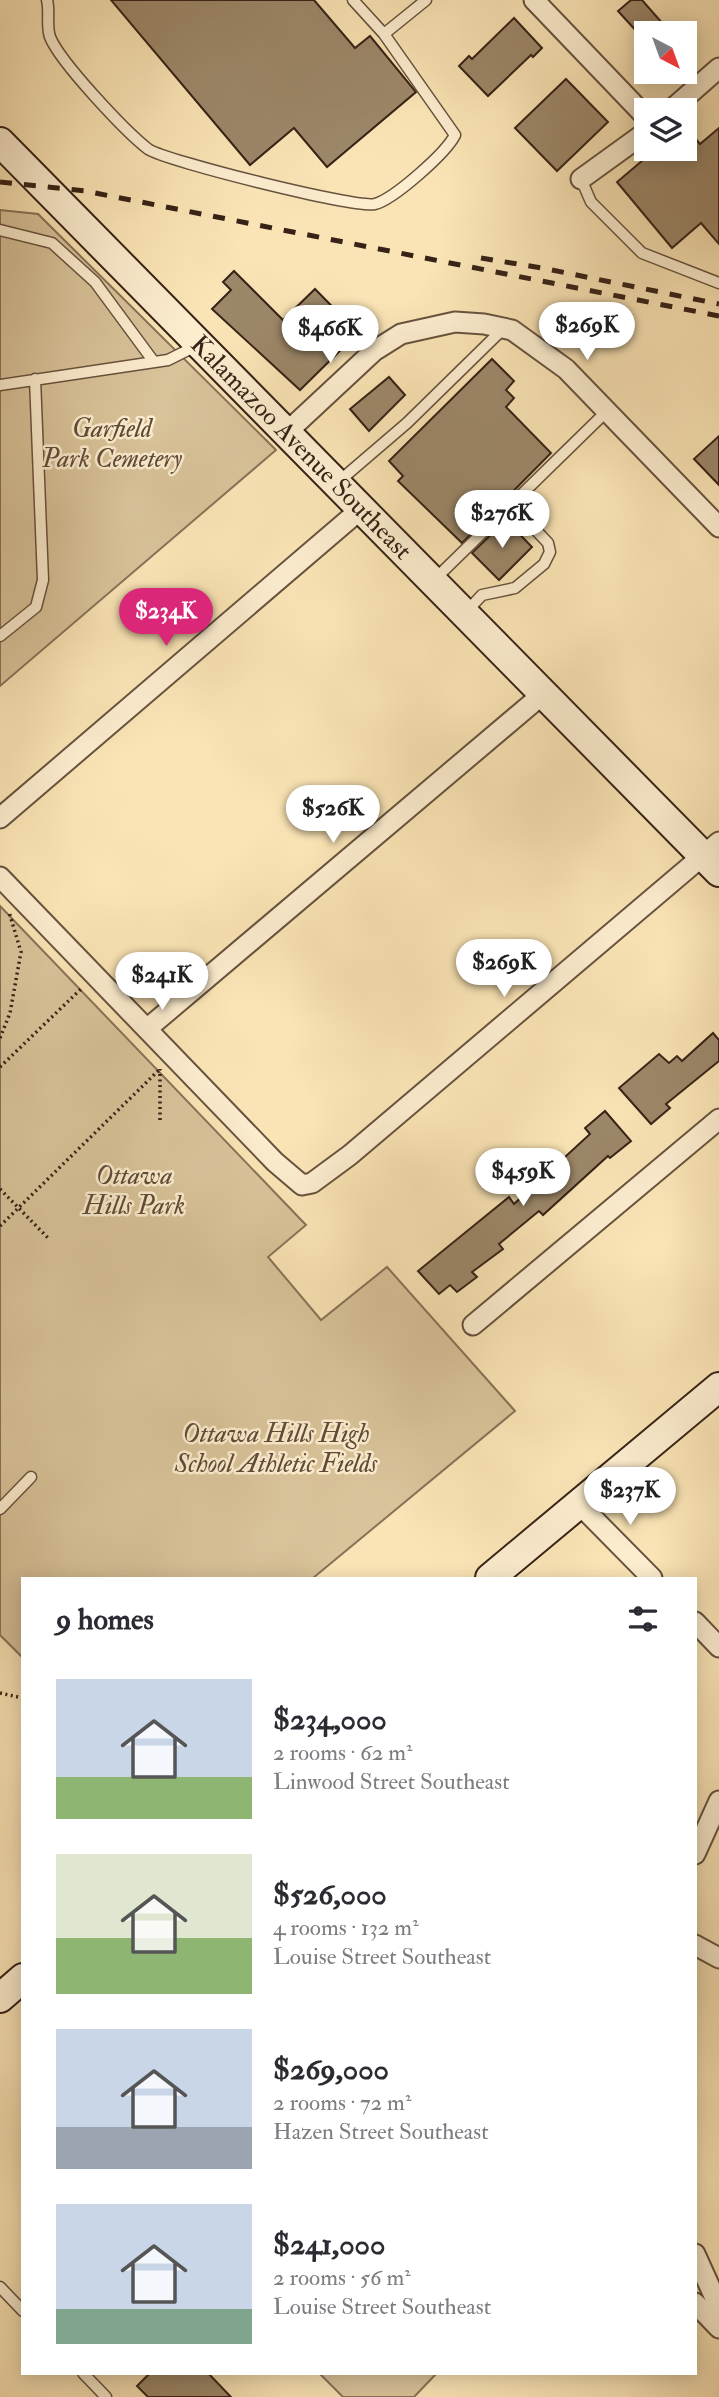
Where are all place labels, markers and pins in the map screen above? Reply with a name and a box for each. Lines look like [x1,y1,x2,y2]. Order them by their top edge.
pin: $269K [538,302,636,362]
pin: $466K [281,306,379,365]
pin: $276K [453,490,551,550]
pin: $234K [117,588,215,648]
pin: $526K [284,786,382,845]
pin: $269K [455,940,553,999]
pin: $241K [113,953,211,1012]
pin: $459K [474,1148,572,1208]
pin: $237K [581,1468,679,1527]

